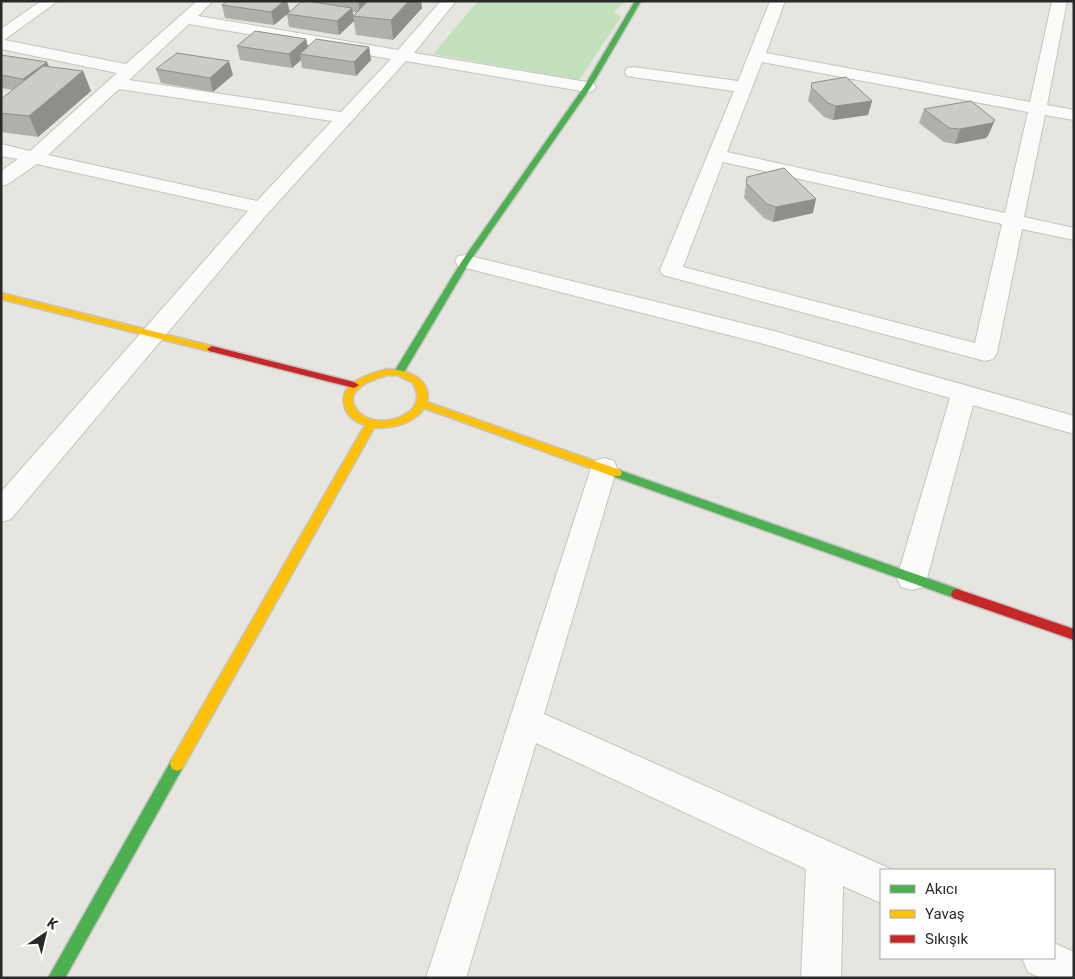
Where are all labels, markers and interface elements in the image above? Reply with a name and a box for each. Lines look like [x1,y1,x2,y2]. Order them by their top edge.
legend [880,869,1055,959]
text: Akıcı [925,880,958,898]
text: Yavaş [925,905,965,923]
north arrow [20,909,70,959]
text: K [44,914,61,933]
text: Sıkışık [925,930,968,948]

